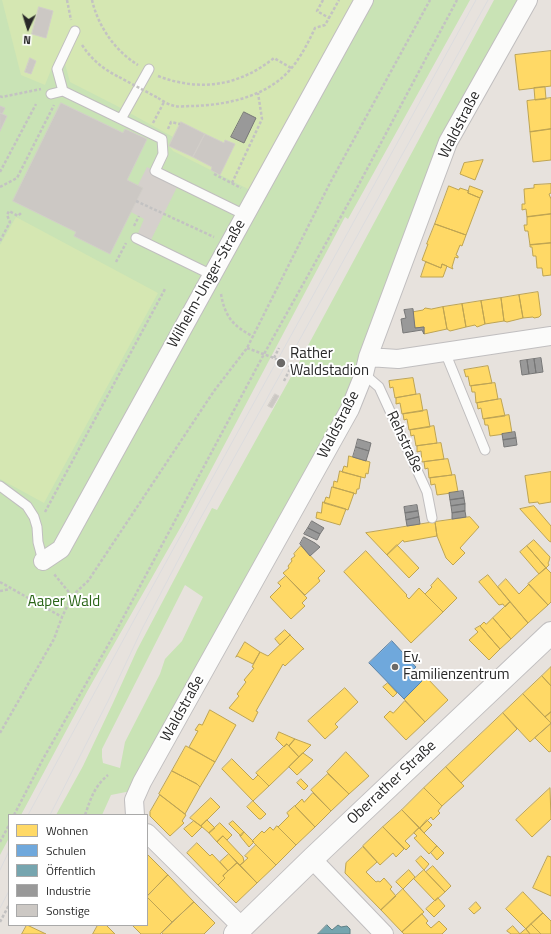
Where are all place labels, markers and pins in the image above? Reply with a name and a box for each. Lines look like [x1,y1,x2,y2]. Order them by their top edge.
place label: Rather Waldstadion [290,345,369,380]
marker: Rather Waldstadion [275,357,287,369]
place label: Ev. Familienzentrum [403,649,509,684]
marker: Ev. Familienzentrum [390,662,400,672]

